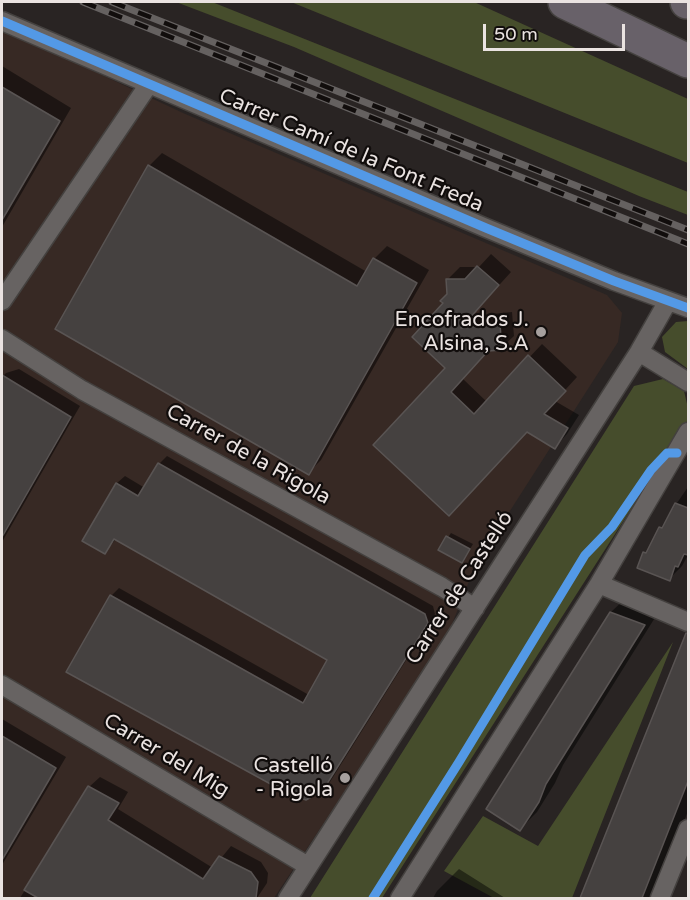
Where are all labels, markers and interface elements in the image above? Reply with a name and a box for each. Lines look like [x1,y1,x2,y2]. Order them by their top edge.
scale bar [486,12,628,50]
text: 50 m [494,23,538,45]
street label: Carrer Camí de la Font Freda [215,84,487,218]
place label: Encofrados J. Alsina, S.A [395,307,529,357]
marker: Encofrados J. Alsina, S.A [534,325,548,339]
street label: Carrer de la Rigola [161,399,335,511]
street label: Carrer de Castelló [401,507,519,669]
street label: Carrer del Mig [99,709,233,803]
place label: Castelló - Rigola [254,753,333,803]
marker: Castelló - Rigola [338,771,352,785]

